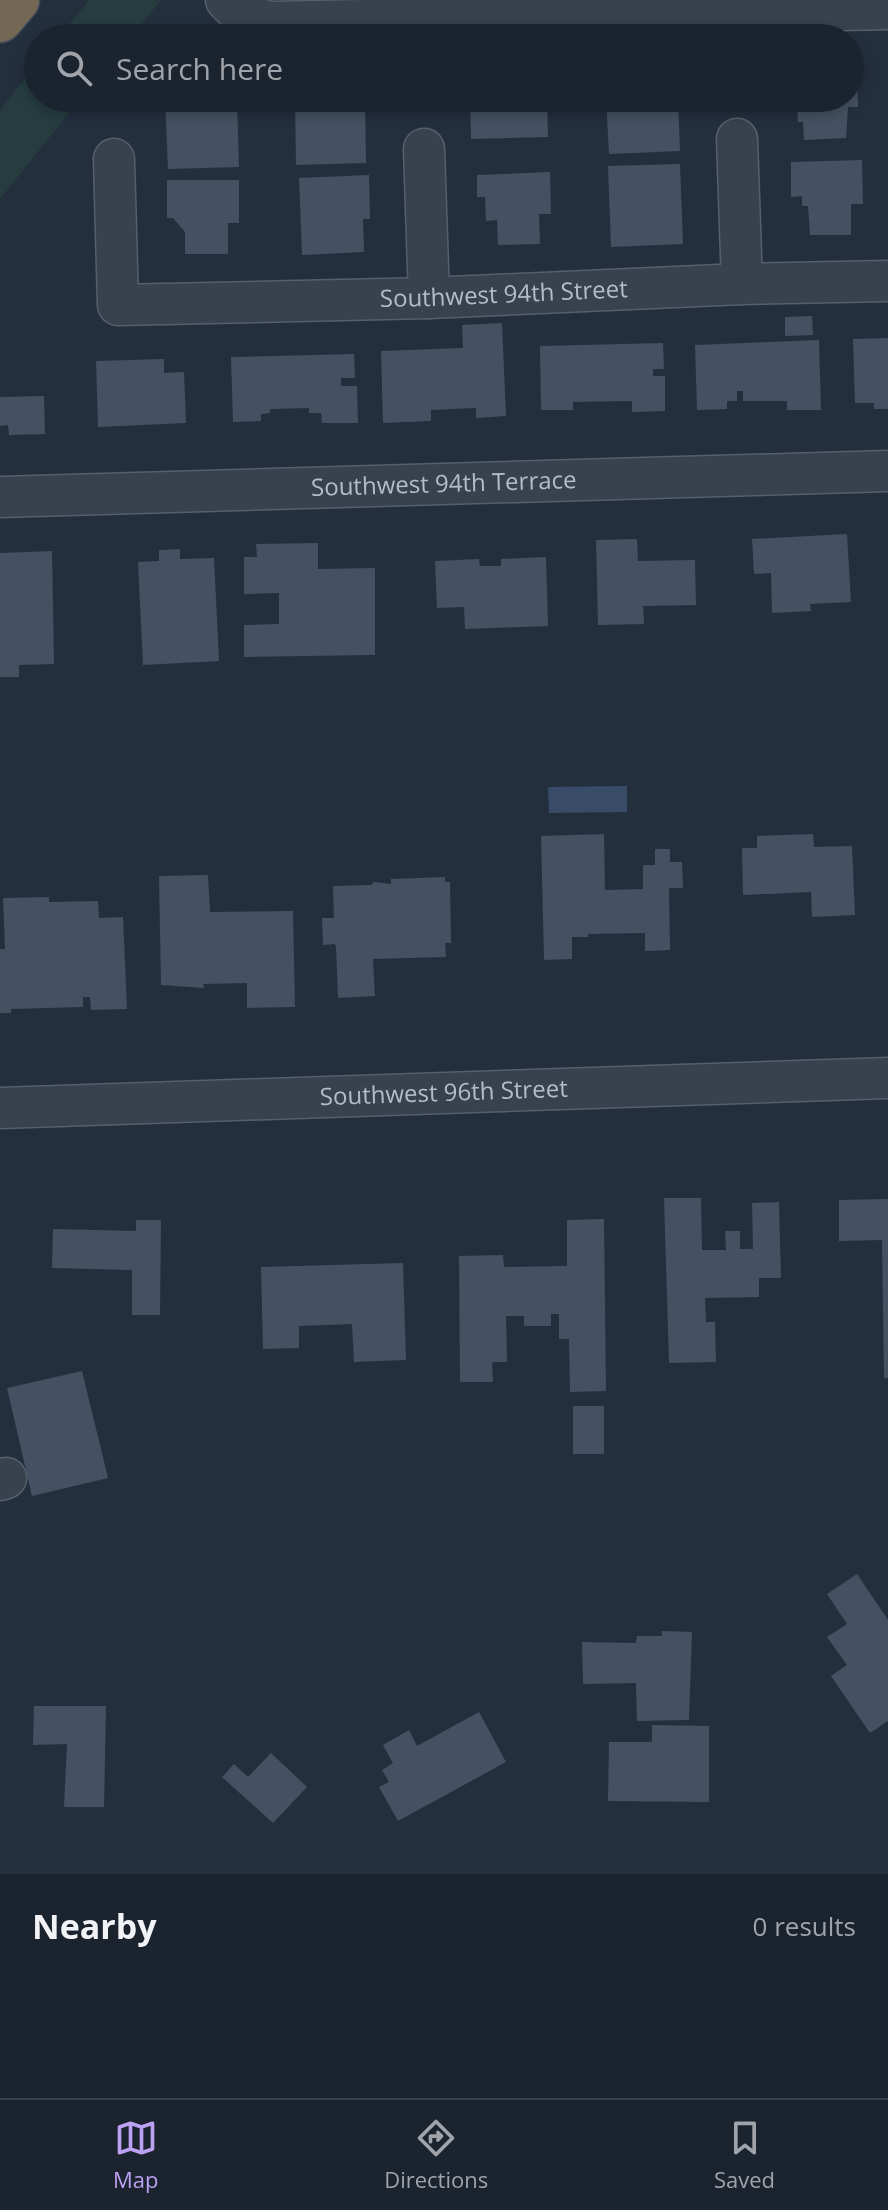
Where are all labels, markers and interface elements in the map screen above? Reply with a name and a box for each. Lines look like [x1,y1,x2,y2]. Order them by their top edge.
search box [24,24,864,112]
icon: search [52,46,96,90]
text: Search here [116,48,283,89]
street label: Southwest 94th Street [379,271,628,314]
street label: Southwest 94th Terrace [311,462,577,503]
street label: Southwest 96th Street [319,1071,568,1112]
text: Nearby [32,1903,157,1949]
text: 0 results [753,1908,856,1944]
tab: Map [113,2116,158,2194]
tab: Directions [384,2116,488,2194]
tab: Saved [714,2116,775,2194]

